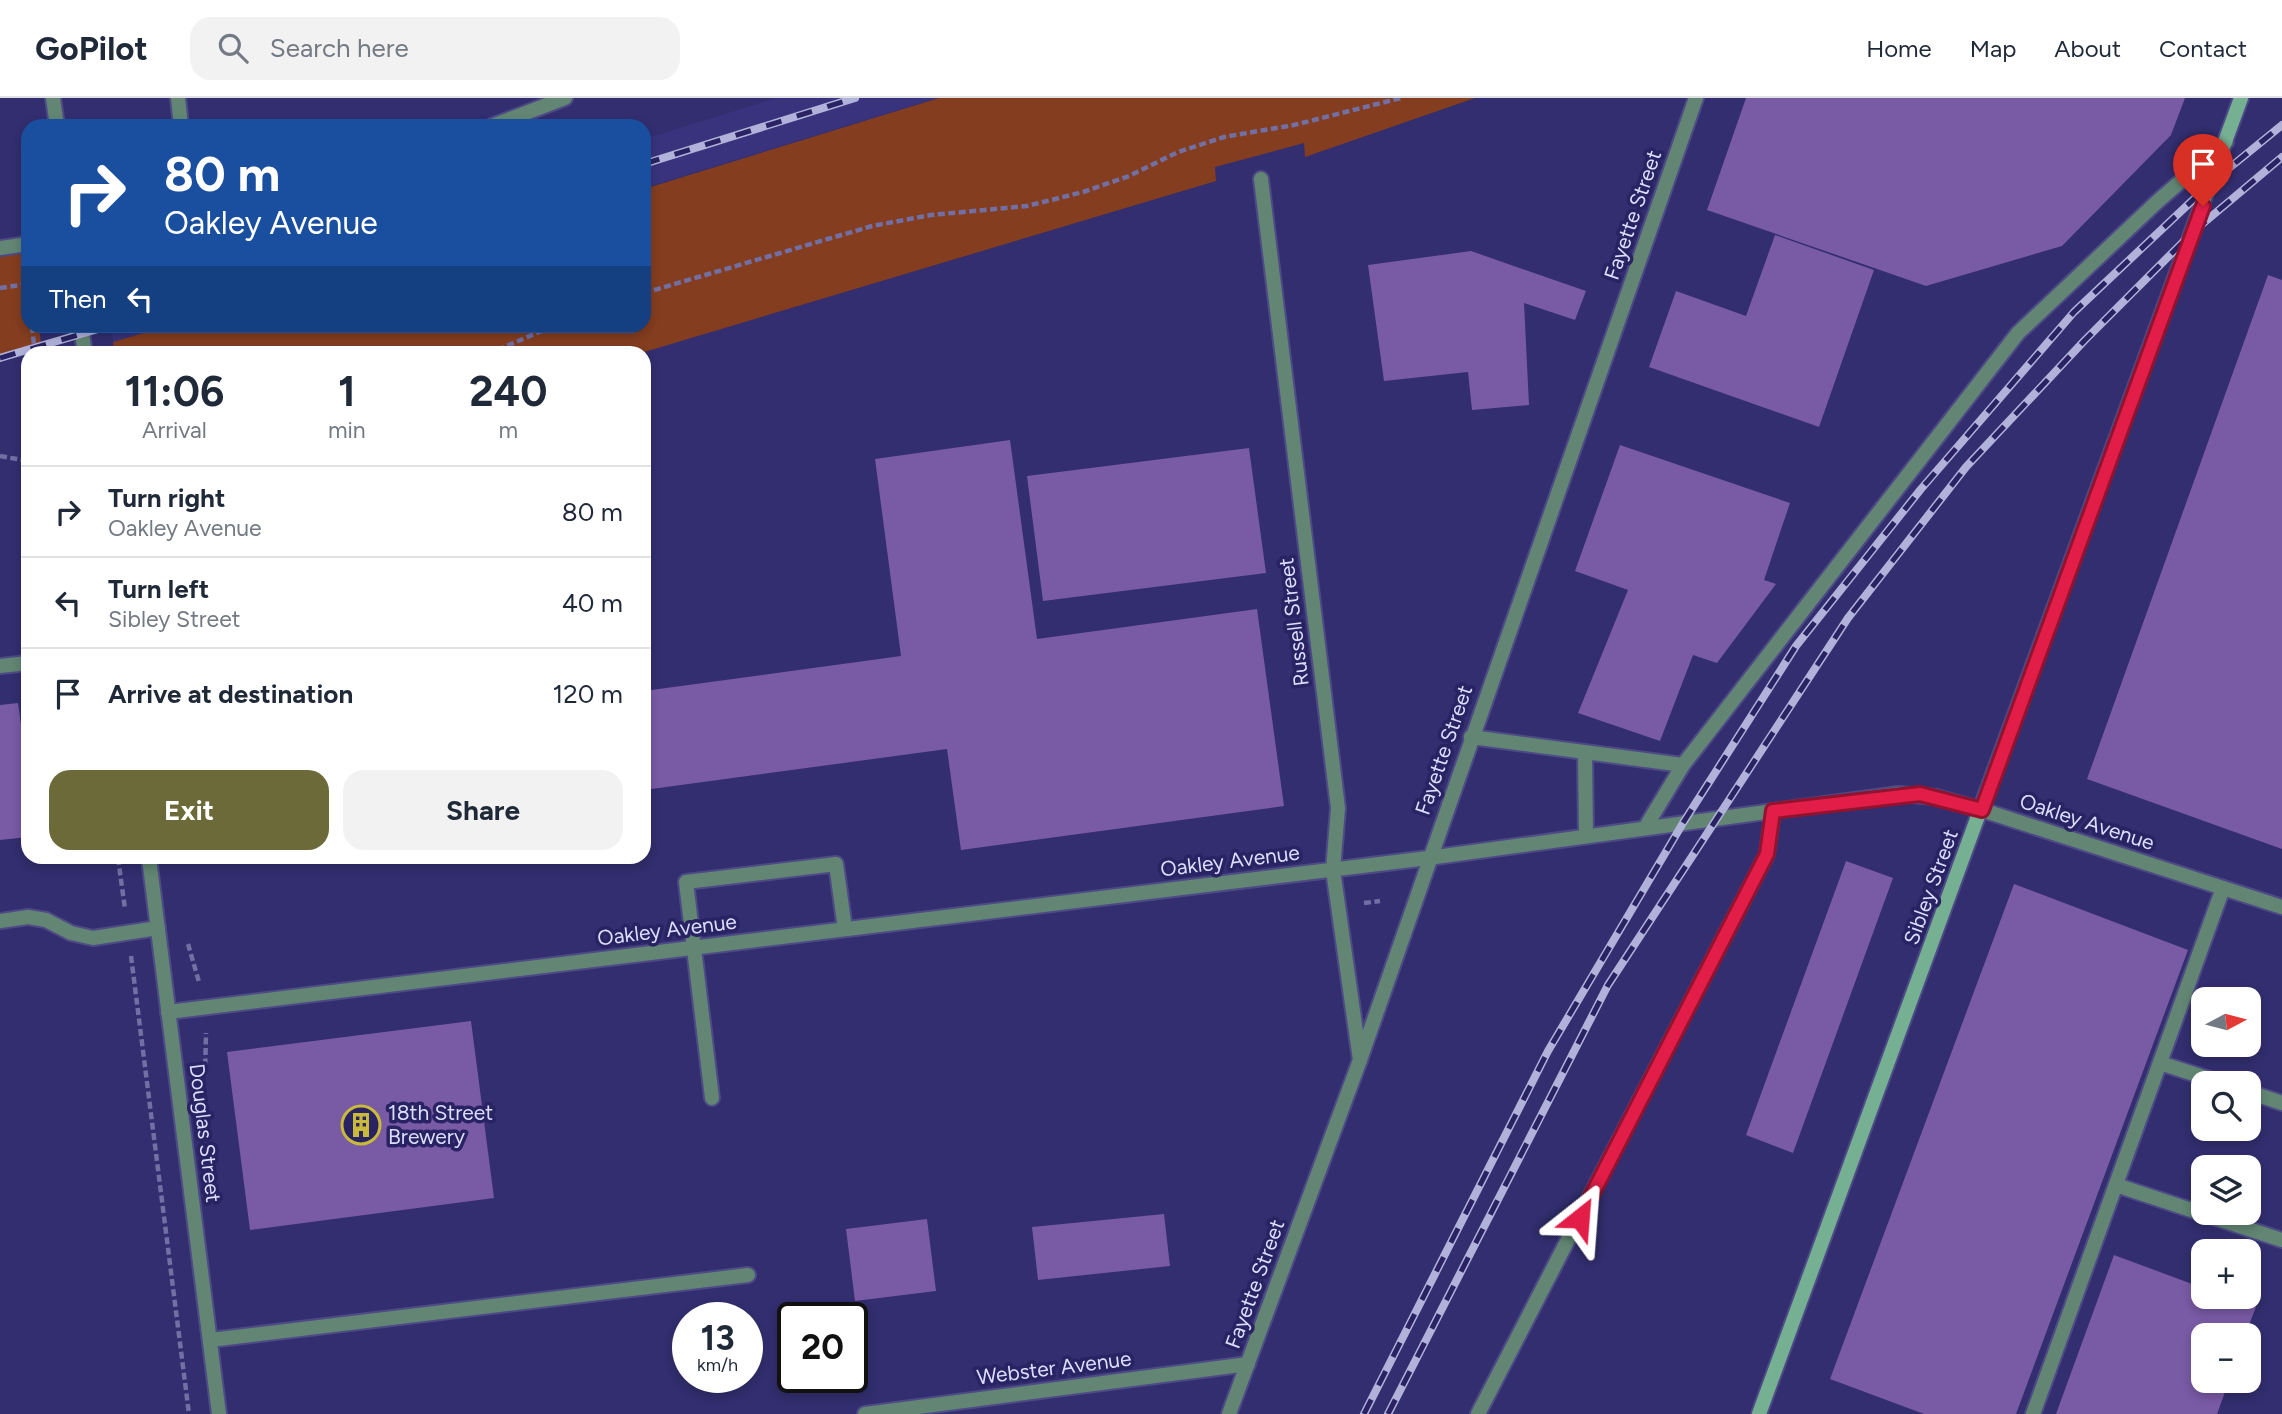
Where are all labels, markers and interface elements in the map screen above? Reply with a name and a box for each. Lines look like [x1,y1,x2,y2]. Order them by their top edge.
search box [190,17,680,80]
text: GoPilot [35,29,148,68]
icon: search [214,29,252,67]
text: Search here [270,32,409,64]
text: Home [1866,34,1932,63]
text: Map [1970,34,2016,63]
text: About [2054,34,2121,63]
text: Contact [2159,34,2247,63]
pin [2173,134,2233,206]
text: 80 m [164,144,280,203]
icon: arrive [2184,145,2222,183]
icon: right [49,147,140,238]
street label: Fayette Street [1599,147,1666,283]
text: Oakley Avenue [164,204,378,242]
icon: left [121,280,159,318]
text: Then [49,283,107,315]
text: 11:06 [125,366,224,417]
text: 1 [338,366,356,417]
text: 240 [469,366,547,417]
text: Arrival [142,416,207,444]
text: min [328,416,366,444]
text: m [499,416,518,444]
text: Turn right [108,482,225,514]
icon: right [49,493,87,531]
text: 80 m [562,496,623,528]
text: Oakley Avenue [108,514,262,542]
street label: Russell Street [1273,556,1314,688]
text: Turn left [108,573,209,605]
icon: left [49,584,87,622]
text: 40 m [562,587,623,619]
text: Sibley Street [108,605,240,633]
icon: arrive [49,675,87,713]
text: Arrive at destination [108,678,353,710]
text: 120 m [553,678,623,710]
street label: Fayette Street [1410,682,1477,818]
button: Exit [49,770,329,850]
button: Share [343,770,623,850]
street label: Oakley Avenue [2017,788,2158,855]
street label: Sibley Street [1898,826,1963,948]
street label: Oakley Avenue [1159,840,1301,881]
street label: Oakley Avenue [596,909,738,950]
north arrow [2191,987,2261,1057]
map controls [2191,987,2261,1393]
street label: Douglas Street [185,1062,226,1204]
button: search [2191,1071,2261,1141]
place label: 18th Street Brewery [388,1100,493,1149]
building icon: 18th Street Brewery [340,1104,382,1146]
button: layers [2191,1155,2261,1225]
position arrow [1543,1181,1617,1255]
street label: Fayette Street [1220,1216,1289,1352]
button: + [2191,1239,2261,1309]
speed limit sign: 20 [777,1302,868,1393]
text: 13 [700,1317,735,1359]
button: − [2191,1323,2261,1393]
street label: Webster Avenue [975,1346,1133,1389]
text: km/h [697,1354,738,1376]

